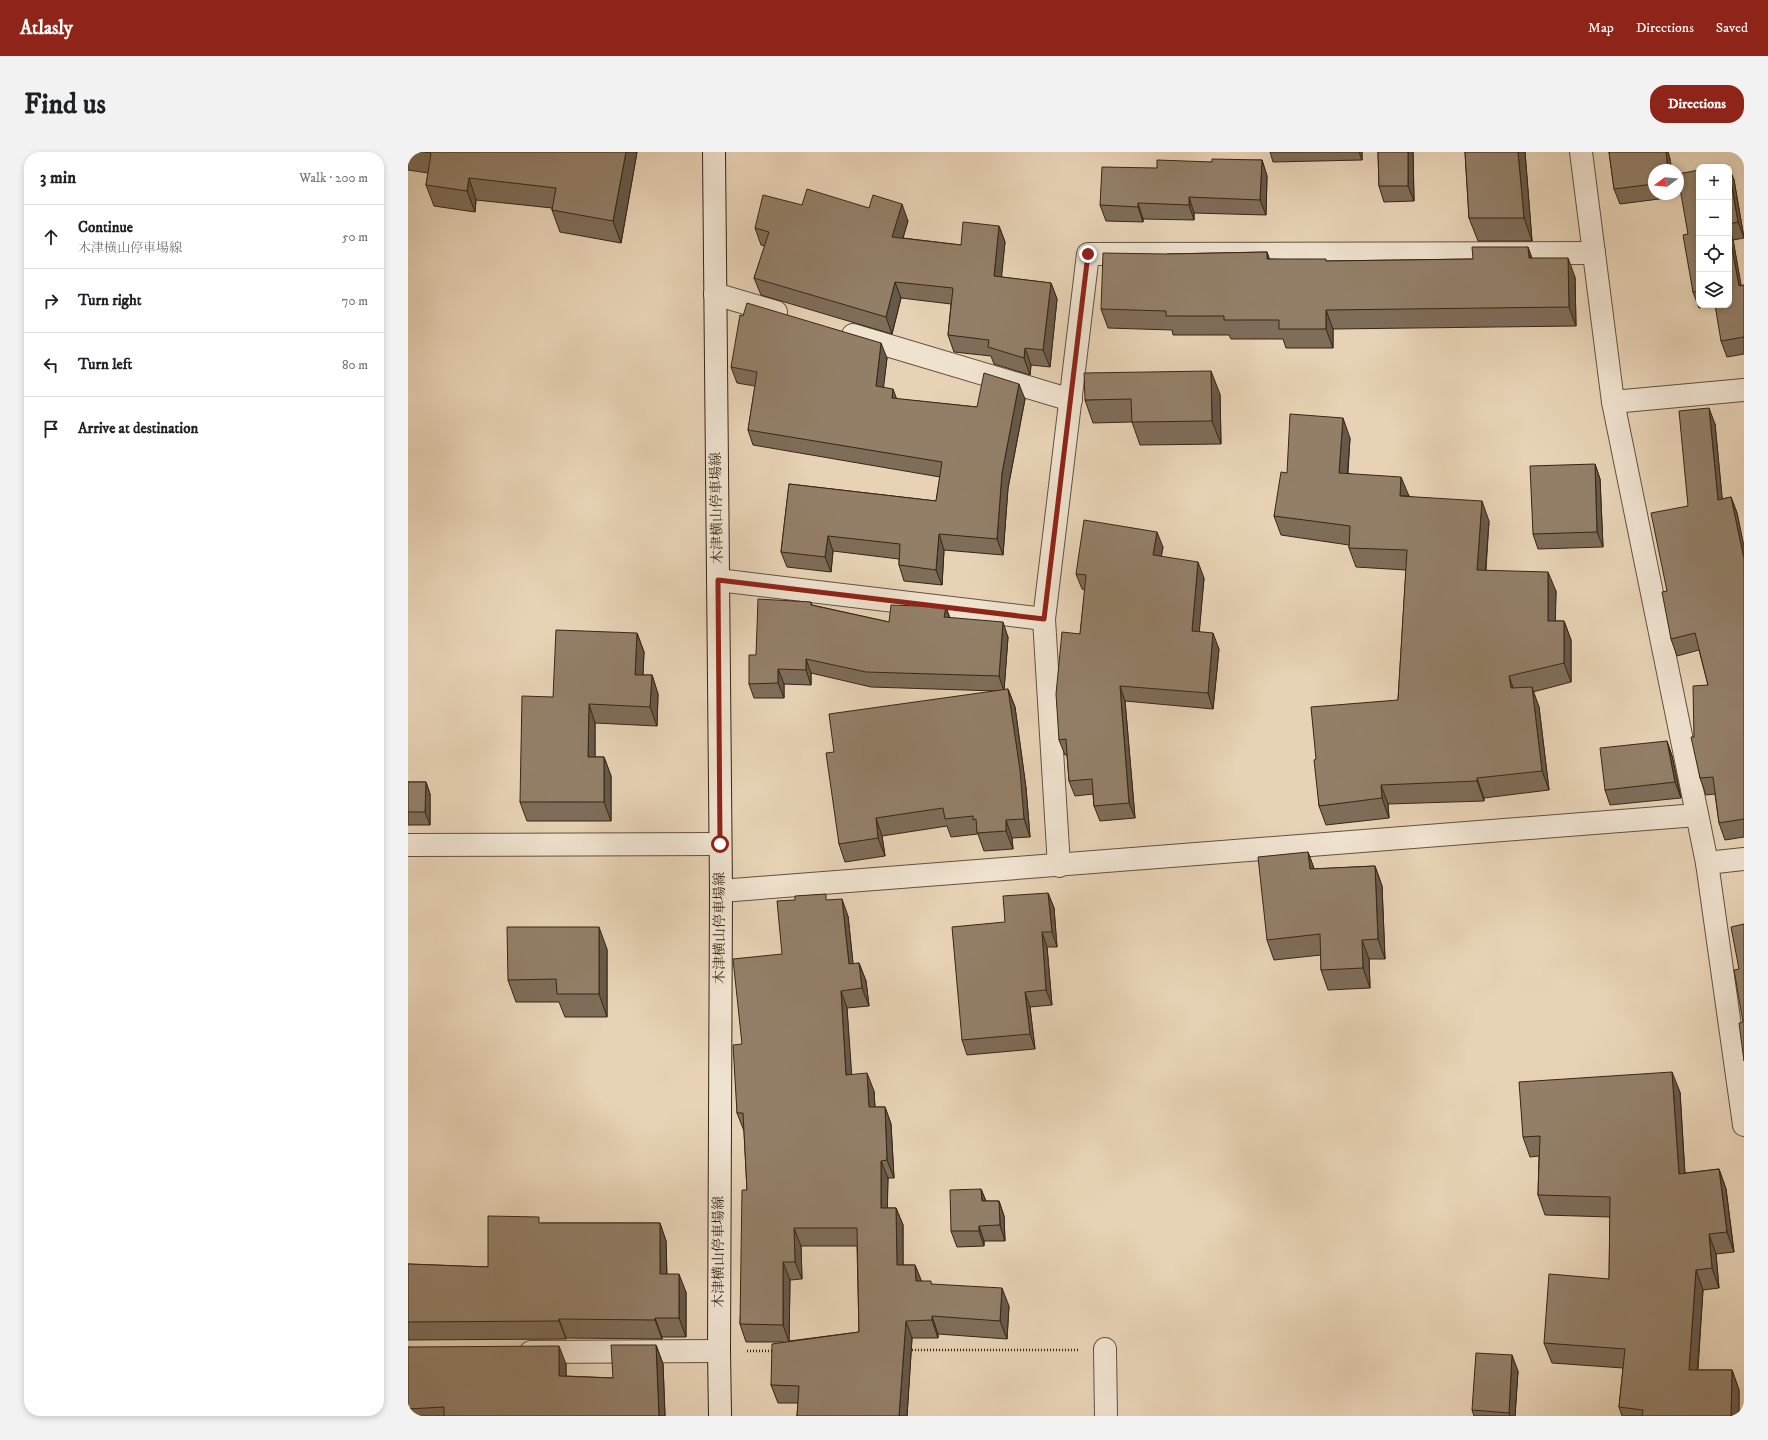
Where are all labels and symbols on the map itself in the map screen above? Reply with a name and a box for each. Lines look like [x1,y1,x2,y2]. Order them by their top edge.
north arrow [1648,164,1684,200]
route end [1079,245,1097,263]
street label: 木津横山停車場線 [707,452,727,564]
route start [711,835,729,853]
street label: 木津横山停車場線 [711,872,729,984]
street label: 木津横山停車場線 [710,1196,728,1308]

